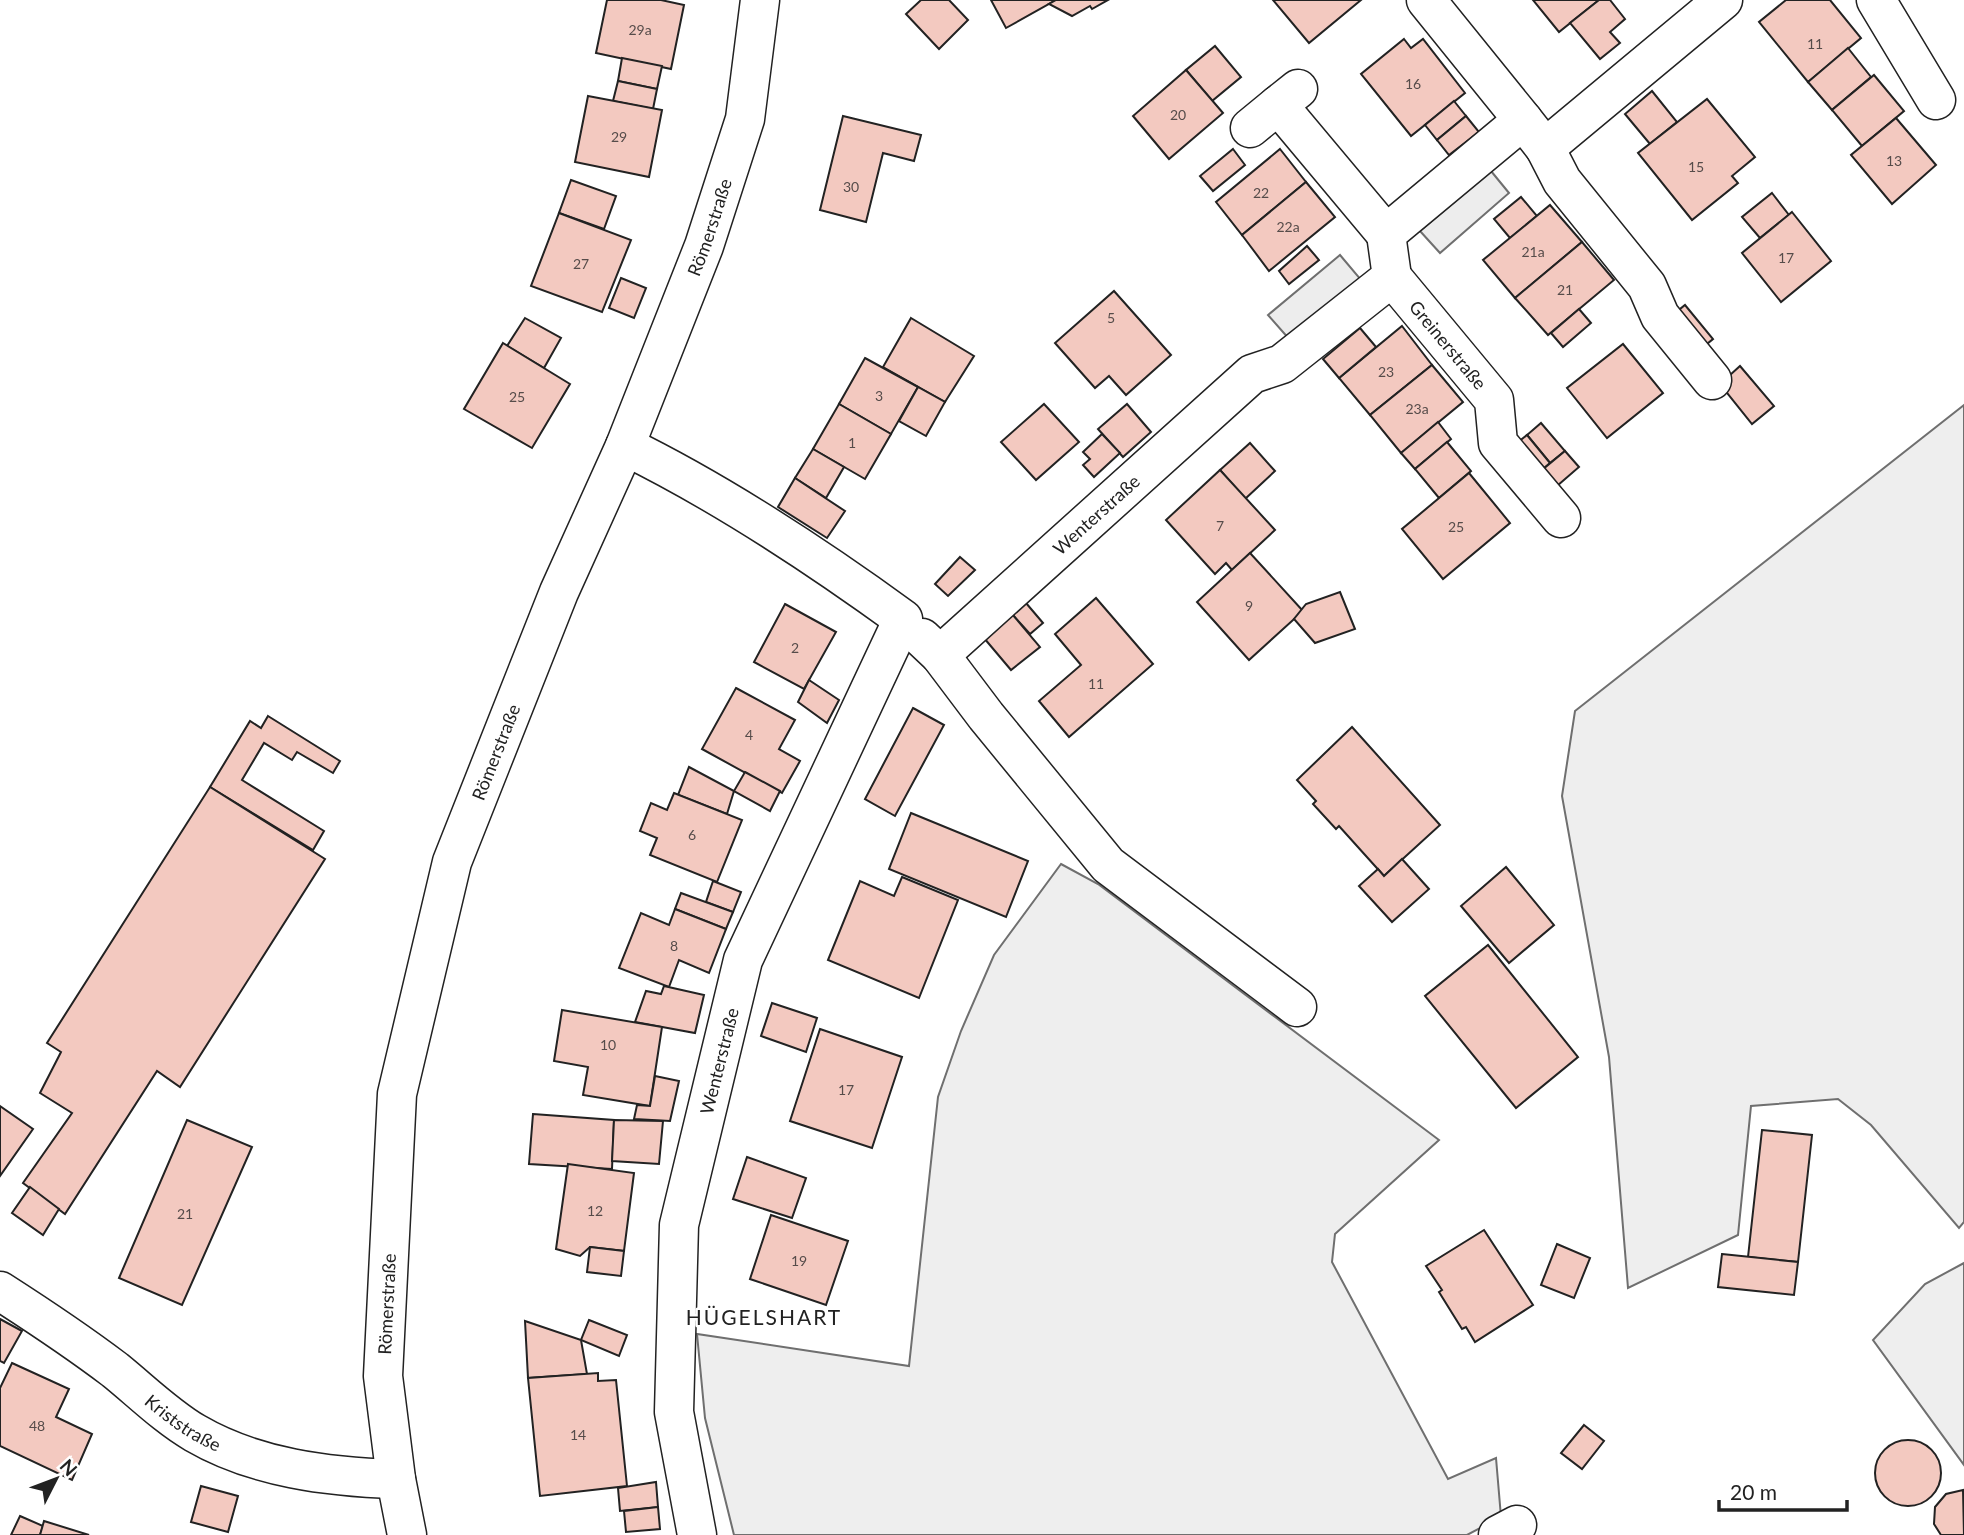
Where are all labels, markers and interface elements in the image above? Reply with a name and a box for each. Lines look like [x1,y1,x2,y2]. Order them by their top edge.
house number: 29a [628,21,652,38]
house number: 11 [1807,35,1823,52]
house number: 16 [1405,75,1421,92]
house number: 20 [1170,106,1186,123]
house number: 29 [611,128,627,145]
house number: 13 [1886,152,1902,169]
house number: 15 [1688,158,1704,175]
street label: Römerstraße [682,176,736,279]
house number: 30 [843,178,859,195]
house number: 22 [1253,184,1269,201]
house number: 22a [1276,218,1300,235]
house number: 21a [1521,243,1545,260]
house number: 17 [1778,249,1794,266]
house number: 27 [573,255,589,272]
house number: 21 [1557,281,1573,298]
street label: Greinerstraße [1405,296,1491,394]
house number: 5 [1107,309,1115,326]
house number: 23 [1378,363,1394,380]
house number: 3 [875,387,883,404]
house number: 25 [509,388,525,405]
house number: 23a [1405,400,1429,417]
house number: 1 [848,434,856,451]
street label: Wenterstraße [1048,470,1144,559]
house number: 7 [1216,517,1224,534]
house number: 25 [1448,518,1464,535]
house number: 9 [1245,597,1253,614]
house number: 2 [791,639,799,656]
house number: 11 [1088,675,1104,692]
street label: Römerstraße [467,701,524,803]
house number: 4 [745,726,753,743]
house number: 6 [688,826,696,843]
house number: 8 [670,937,678,954]
street label: Wenterstraße [695,1005,743,1117]
house number: 10 [600,1036,616,1053]
house number: 17 [838,1081,854,1098]
house number: 12 [587,1202,603,1219]
house number: 21 [177,1205,193,1222]
house number: 19 [791,1252,807,1269]
street label: Römerstraße [373,1253,400,1355]
district label: HÜGELSHART [686,1304,842,1329]
street label: Kriststraße [141,1390,224,1456]
house number: 48 [29,1417,45,1434]
house number: 14 [570,1426,586,1443]
north arrow [21,1444,91,1514]
text: N [56,1454,82,1480]
scale bar [1719,1468,1847,1512]
text: 20 m [1730,1479,1777,1504]

